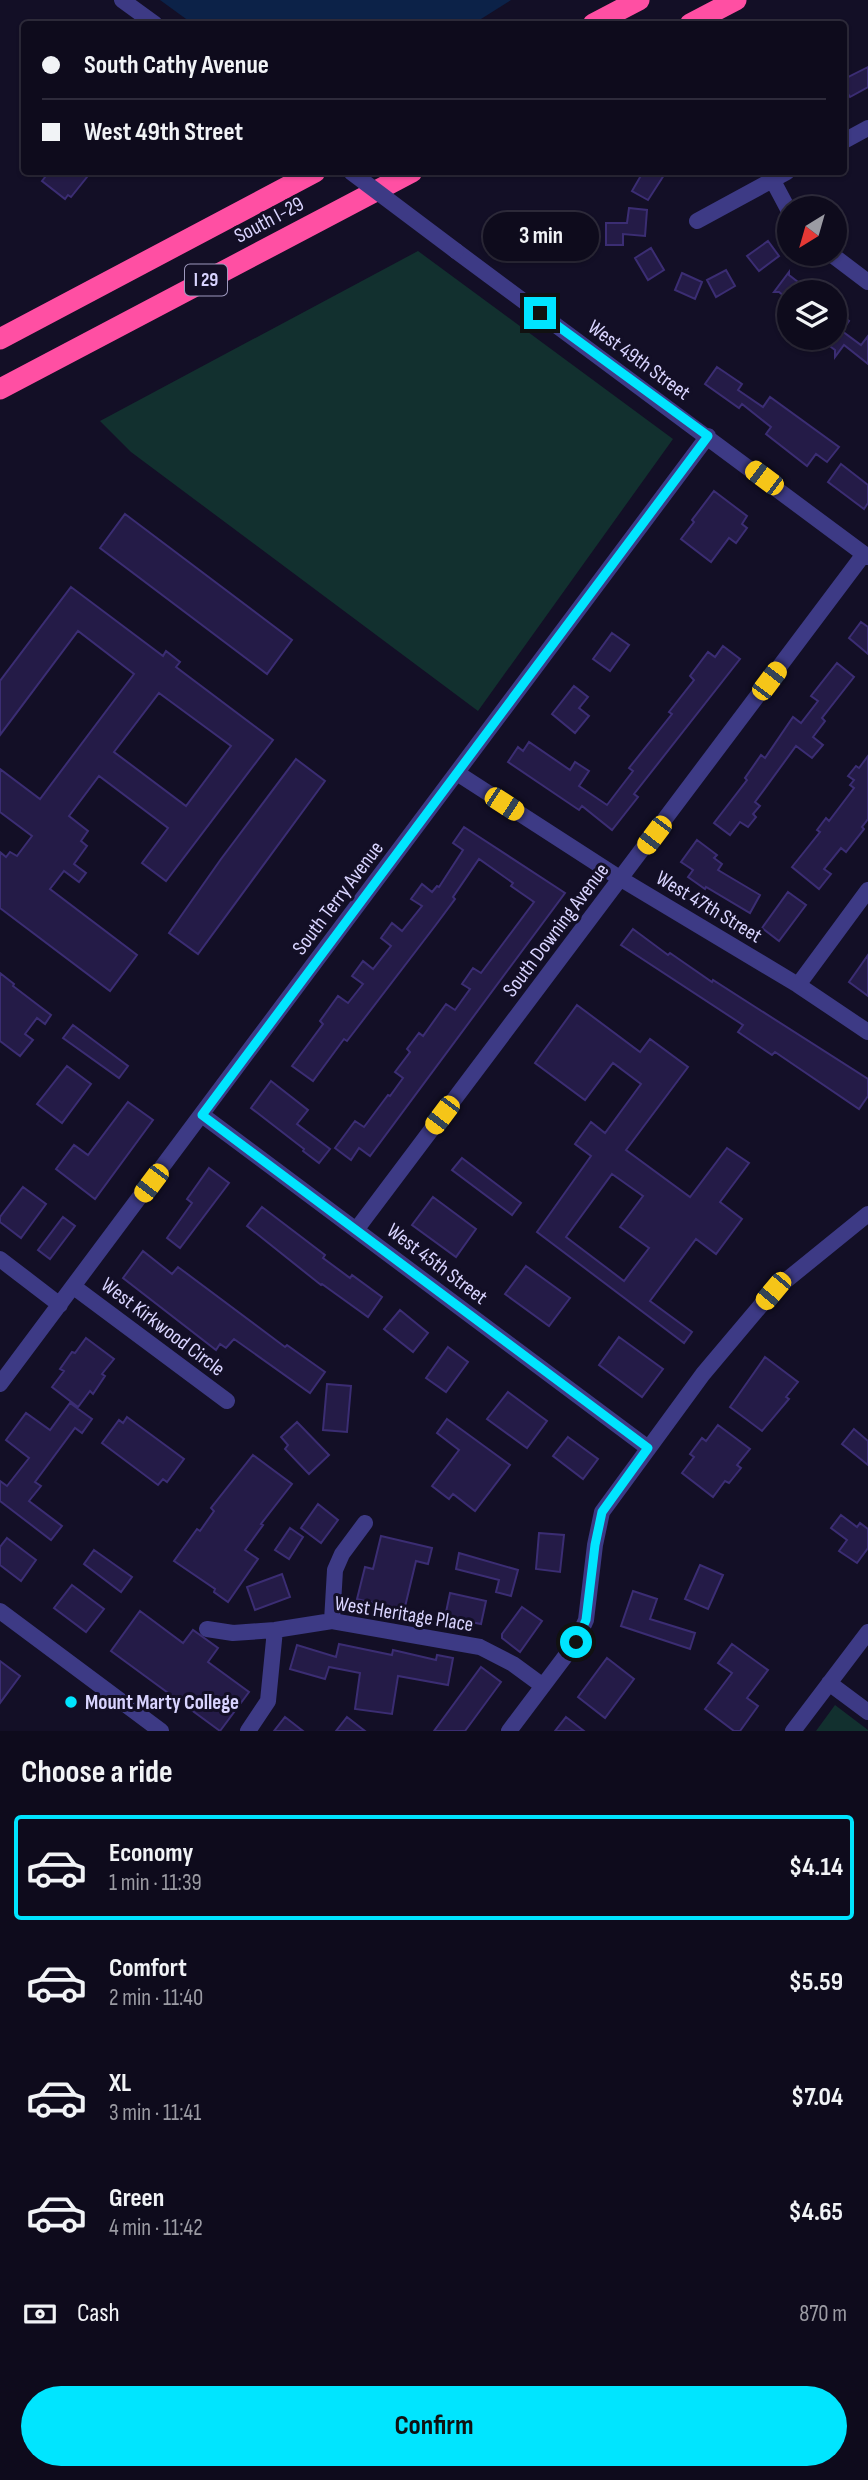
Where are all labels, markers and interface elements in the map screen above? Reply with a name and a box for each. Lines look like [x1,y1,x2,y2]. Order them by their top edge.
text: South Cathy Avenue [84,50,269,81]
text: West 49th Street [84,117,243,148]
street label: South I-29 [230,191,308,249]
north arrow [777,196,847,266]
map controls [777,196,847,350]
callout: 3 min [482,212,598,260]
text: 3 min [519,222,563,250]
road number: I 29 [185,264,227,296]
button: layers [777,280,847,350]
route end [524,297,556,329]
street label: West 49th Street [583,315,695,405]
car [741,457,788,499]
car [748,658,791,704]
car [481,784,528,824]
car [633,812,676,858]
street label: South Terry Avenue [287,836,389,960]
street label: South Downing Avenue [498,858,614,1002]
street label: West 47th Street [651,866,767,948]
car [421,1092,464,1138]
car [130,1160,173,1206]
street label: West 45th Street [382,1218,492,1310]
car [752,1268,795,1314]
street label: West Kirkwood Circle [96,1272,230,1382]
street label: West Heritage Place [333,1591,475,1637]
route start [560,1626,592,1658]
place label: Mount Marty College [85,1690,239,1715]
marker: Mount Marty College [63,1694,79,1710]
text: Choose a ride [21,1753,173,1792]
icon: car [25,1836,88,1899]
text: Economy [109,1838,193,1869]
text: $4.14 [789,1852,843,1883]
text: 1 min · 11:39 [109,1869,202,1897]
icon: car [25,1951,88,2014]
text: Comfort [109,1953,187,1984]
text: $5.59 [789,1967,843,1998]
text: 2 min · 11:40 [109,1984,203,2012]
icon: car [25,2066,88,2129]
text: XL [109,2068,131,2099]
text: $7.04 [791,2082,843,2113]
text: 3 min · 11:41 [109,2099,201,2127]
icon: car [25,2181,88,2244]
text: Green [109,2183,164,2214]
text: $4.65 [789,2197,843,2228]
text: 4 min · 11:42 [109,2214,203,2242]
icon: cash [21,2295,59,2333]
text: Cash [77,2298,120,2329]
text: 870 m [799,2300,847,2328]
button: Confirm [21,2386,847,2466]

